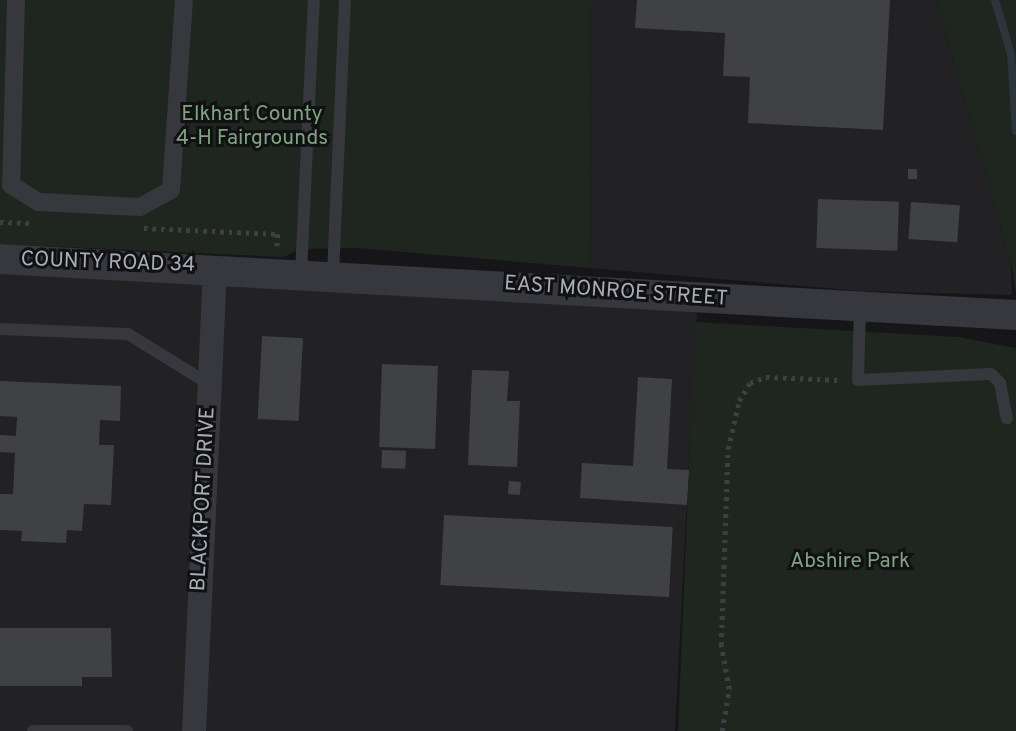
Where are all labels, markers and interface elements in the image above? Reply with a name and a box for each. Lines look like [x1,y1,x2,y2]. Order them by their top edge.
park label: Elkhart County 4-H Fairgrounds [176,102,328,152]
street label: COUNTY ROAD 34 [20,247,196,279]
street label: EAST MONROE STREET [503,272,729,312]
street label: BLACKPORT DRIVE [187,406,221,592]
park label: Abshire Park [790,549,910,575]

